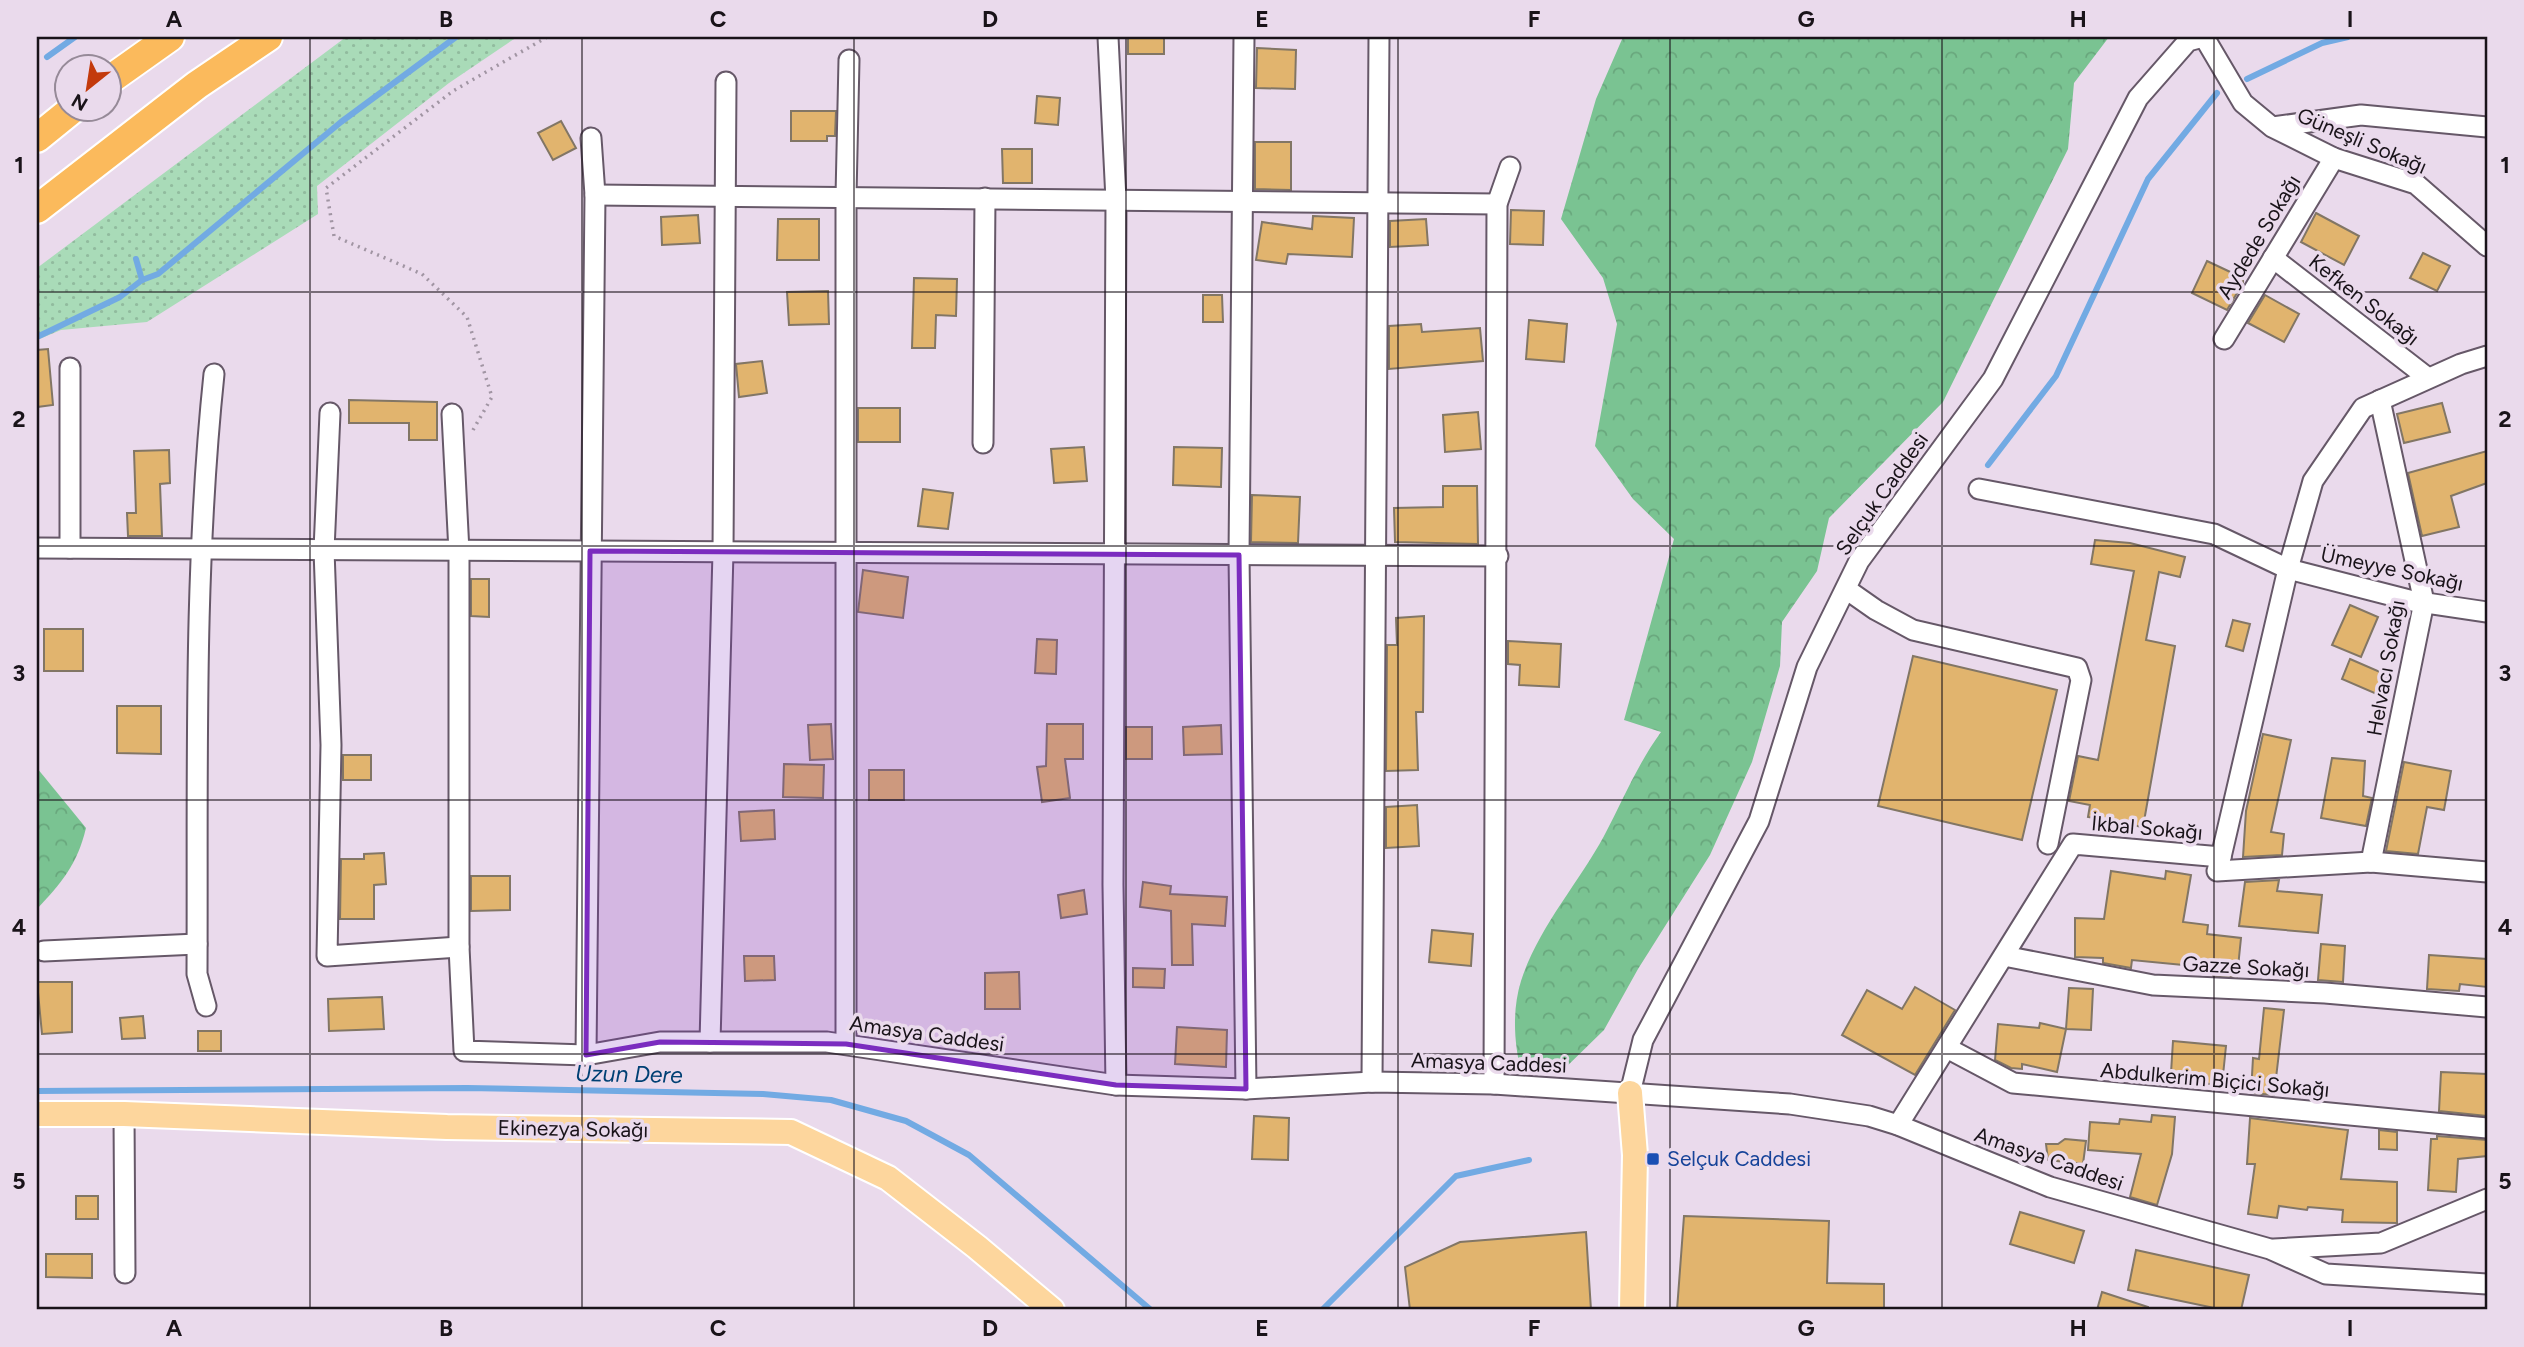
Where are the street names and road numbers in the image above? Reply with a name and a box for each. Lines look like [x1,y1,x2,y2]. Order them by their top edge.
street label: Güneşli Sokağı [2294,102,2431,179]
street label: Aydede Sokağı [2212,170,2305,303]
street label: Kefken Sokağı [2304,249,2424,350]
street label: Selçuk Caddesi [1830,428,1933,560]
street label: Ümeyye Sokağı [2318,541,2466,596]
street label: Helvacı Sokağı [2361,598,2410,738]
street label: İkbal Sokağı [2090,810,2204,845]
street label: Gazze Sokağı [2182,951,2310,982]
street label: Amasya Caddesi [848,1010,1006,1057]
street label: Amasya Caddesi [1411,1047,1567,1078]
street label: Abdulkerim Biçici Sokağı [2099,1057,2331,1102]
street label: Ekinezya Sokağı [497,1115,649,1142]
street label: Amasya Caddesi [1971,1121,2127,1196]

